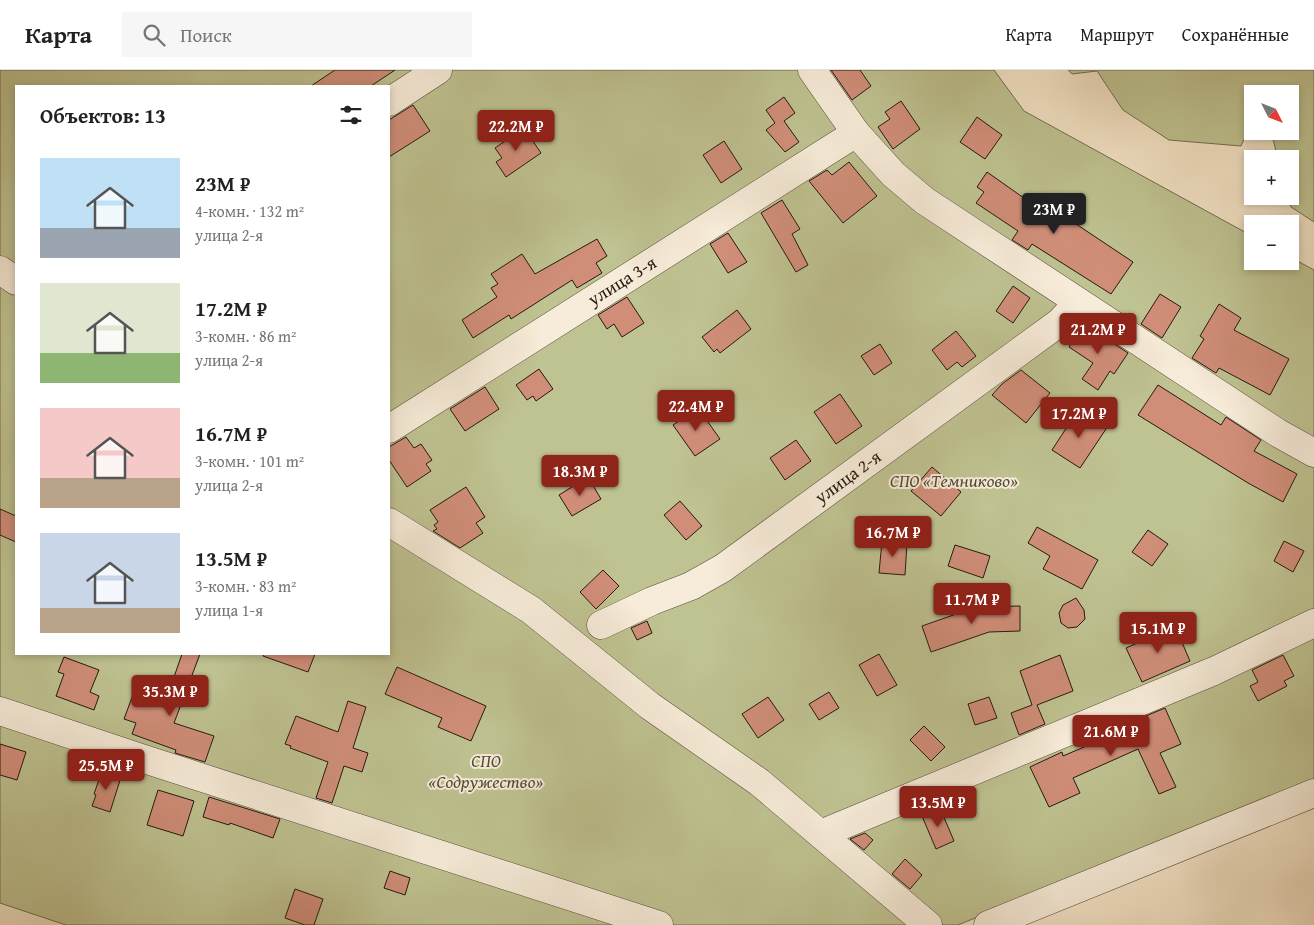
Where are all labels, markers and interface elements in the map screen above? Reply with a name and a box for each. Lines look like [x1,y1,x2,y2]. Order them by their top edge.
search box [122,12,472,57]
text: Карта [25,17,92,52]
icon: search [140,21,168,49]
text: Поиск [180,21,232,49]
text: Карта [1006,21,1052,48]
text: Маршрут [1080,21,1154,48]
text: Сохранённые [1182,21,1289,48]
north arrow [1244,85,1299,140]
map controls [1244,85,1299,270]
text: Объектов: 13 [40,100,166,131]
icon: filters [337,101,365,129]
pin: 22.2M ₽ [470,109,562,152]
text: 22.2M ₽ [489,114,543,138]
button: + [1244,150,1299,205]
text: 23M ₽ [195,168,250,199]
icon: home [80,178,140,238]
pin: 23M ₽ [1019,192,1089,235]
text: 23M ₽ [1033,197,1075,221]
text: 4-комн. · 132 m² [195,199,304,223]
button: − [1244,215,1299,270]
text: улица 2-я [195,223,263,247]
street label: улица 3-я [581,249,661,313]
text: 17.2M ₽ [195,293,267,324]
icon: home [80,303,140,363]
pin: 21.2M ₽ [1052,312,1144,355]
text: 21.2M ₽ [1071,317,1125,341]
text: 3-комн. · 86 m² [195,324,296,348]
text: улица 2-я [195,348,263,372]
pin: 22.4M ₽ [650,390,742,432]
text: 22.4M ₽ [669,394,723,418]
pin: 17.2M ₽ [1033,396,1125,439]
text: 17.2M ₽ [1052,401,1106,425]
text: 16.7M ₽ [195,418,267,449]
icon: home [80,428,140,488]
street label: улица 2-я [808,443,887,511]
text: 3-комн. · 101 m² [195,449,304,473]
pin: 18.3M ₽ [534,454,626,497]
text: 18.3M ₽ [553,459,607,483]
park label: СПО «Темниково» [890,467,1018,494]
text: улица 2-я [195,473,263,497]
pin: 16.7M ₽ [847,516,939,558]
text: 16.7M ₽ [866,520,920,544]
text: 13.5M ₽ [195,543,267,574]
icon: home [80,553,140,613]
text: 3-комн. · 83 m² [195,574,296,598]
pin: 11.7M ₽ [926,582,1018,625]
text: 11.7M ₽ [945,587,999,611]
text: улица 1-я [195,598,263,622]
pin: 15.1M ₽ [1112,612,1204,654]
text: 15.1M ₽ [1131,616,1185,640]
pin: 35.3M ₽ [124,674,216,717]
text: 35.3M ₽ [143,679,197,703]
pin: 21.6M ₽ [1065,714,1157,757]
text: 21.6M ₽ [1084,719,1138,743]
park label: СПО «Содружество» [429,747,543,795]
pin: 25.5M ₽ [60,748,152,791]
text: 25.5M ₽ [79,753,133,777]
pin: 13.5M ₽ [892,786,984,828]
text: 13.5M ₽ [911,790,965,814]

